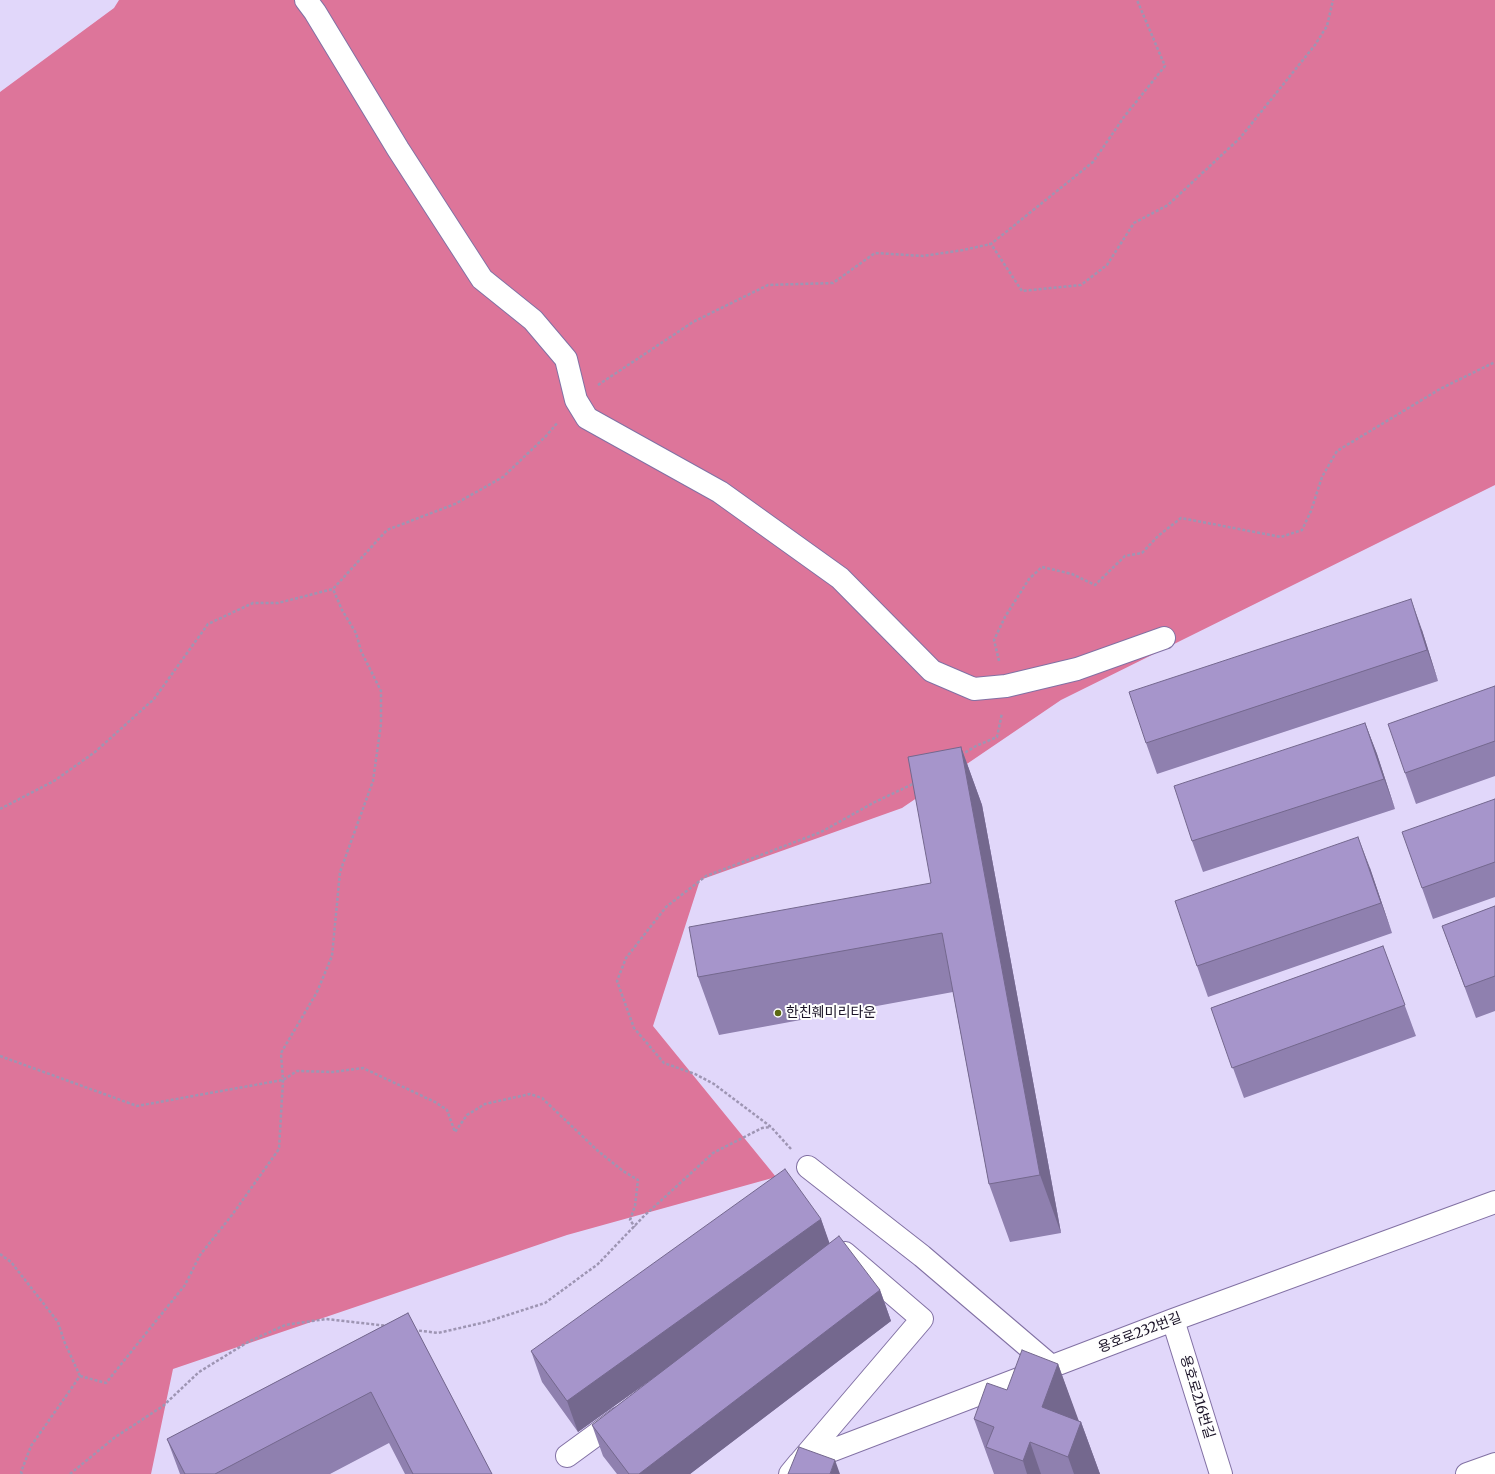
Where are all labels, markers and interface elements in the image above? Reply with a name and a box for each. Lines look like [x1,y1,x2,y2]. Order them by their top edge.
place label: 한친훼미리타운 [786,1005,876,1021]
marker: 한친훼미리타운 [773,1008,783,1018]
street label: 용호로232번길 [1096,1309,1184,1357]
street label: 용호로216번길 [1176,1353,1218,1441]

